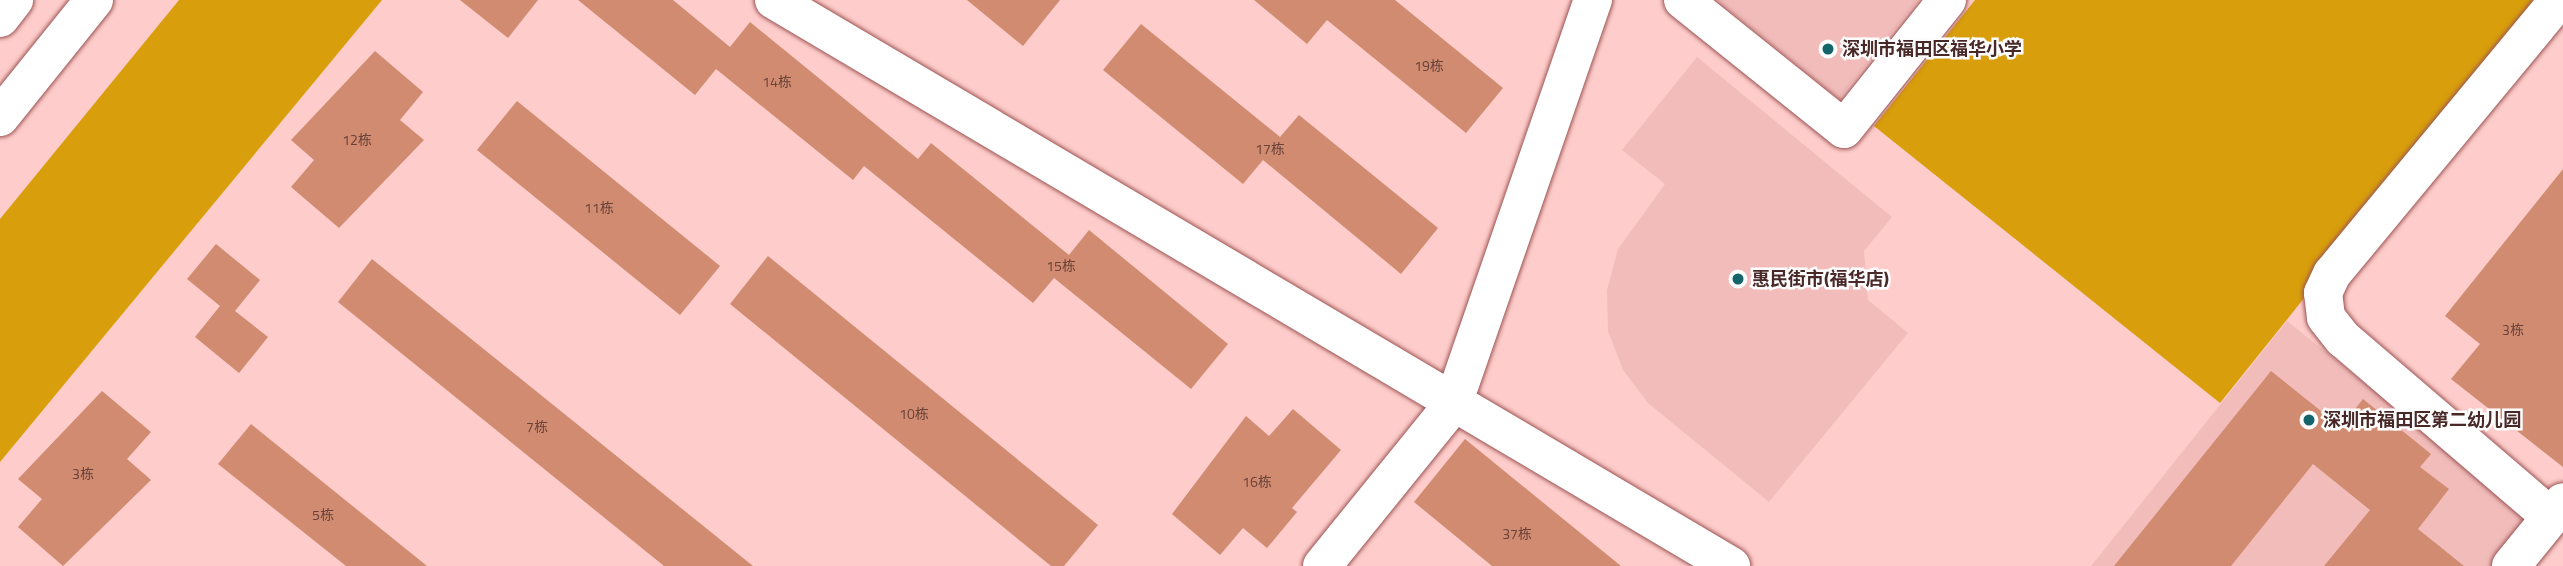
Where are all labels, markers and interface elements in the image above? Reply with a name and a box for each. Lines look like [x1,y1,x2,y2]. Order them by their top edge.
place label: 深圳市福田区福华小学 [1842,38,2022,60]
marker: 深圳市福田区福华小学 [1820,41,1836,57]
house number: 19栋 [1414,58,1444,74]
house number: 14栋 [762,74,792,90]
house number: 12栋 [342,132,372,148]
house number: 17栋 [1255,141,1285,157]
house number: 11栋 [584,200,614,216]
house number: 15栋 [1046,258,1076,274]
place label: 惠民街市(福华店) [1752,268,1889,290]
marker: 惠民街市(福华店) [1730,271,1746,287]
house number: 3栋 [2502,322,2524,338]
house number: 10栋 [899,406,929,422]
place label: 深圳市福田区第二幼儿园 [2323,409,2521,431]
marker: 深圳市福田区第二幼儿园 [2301,412,2317,428]
house number: 7栋 [526,419,548,435]
house number: 3栋 [72,466,94,482]
house number: 16栋 [1242,474,1272,490]
house number: 5栋 [312,507,334,523]
house number: 37栋 [1502,526,1532,542]

